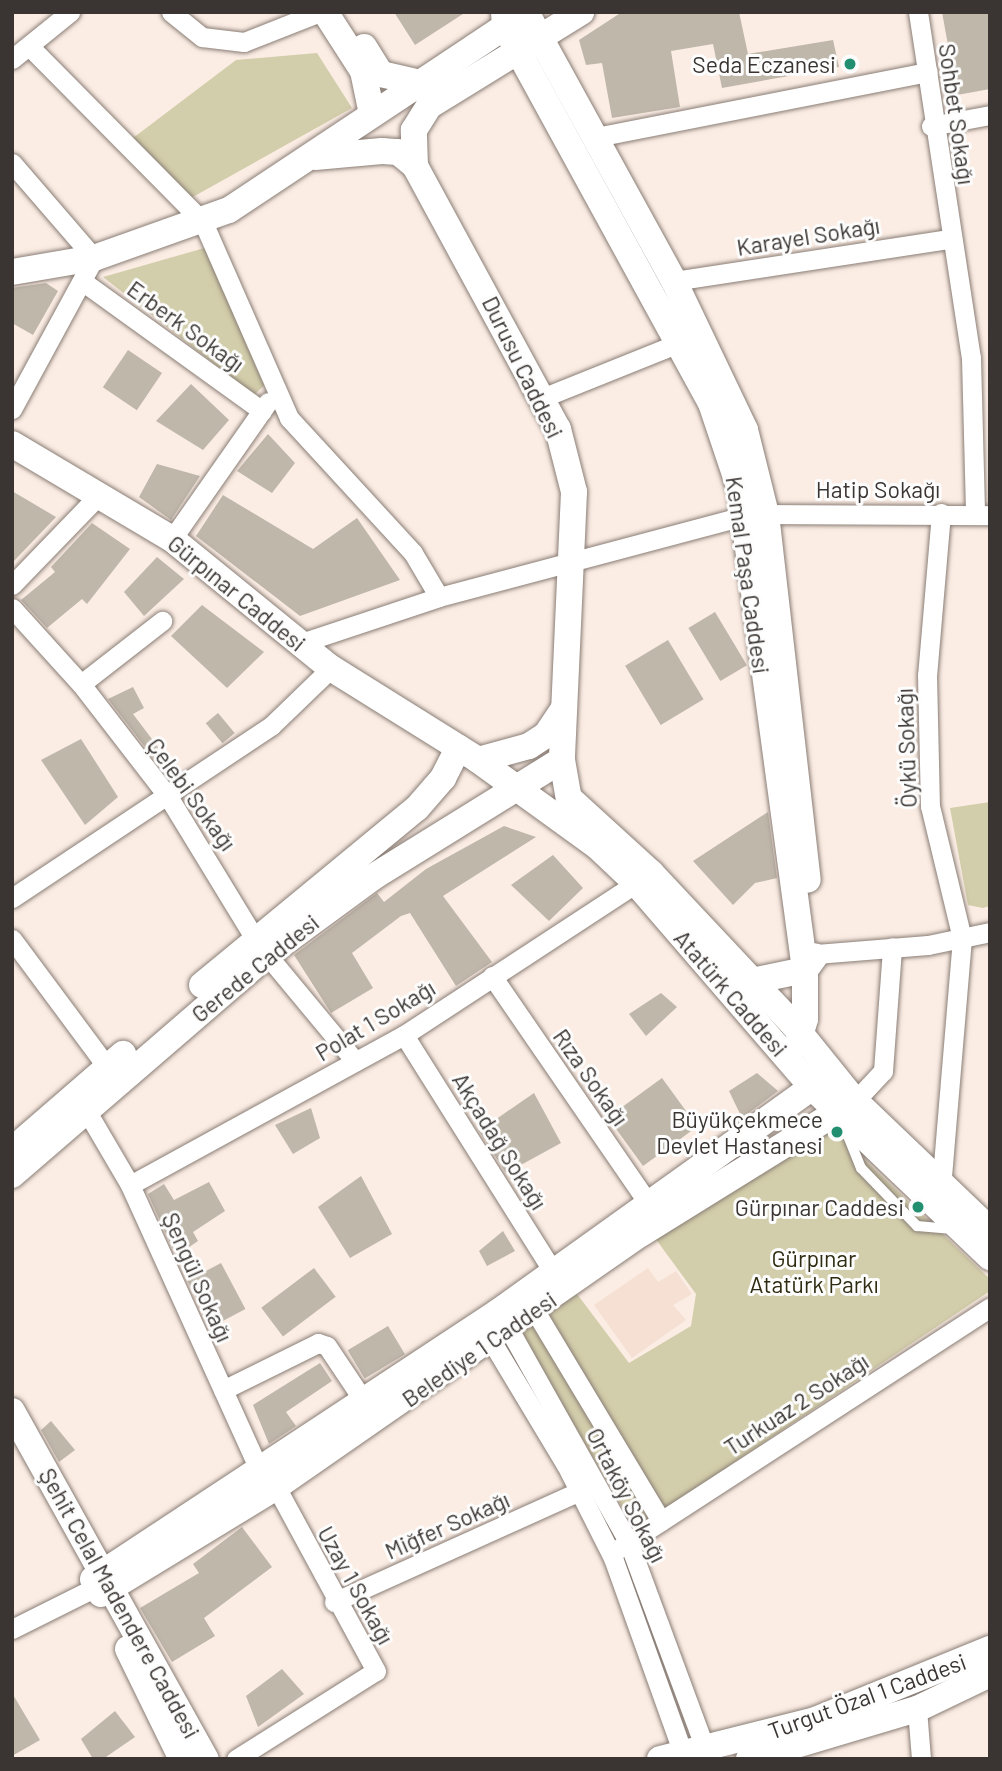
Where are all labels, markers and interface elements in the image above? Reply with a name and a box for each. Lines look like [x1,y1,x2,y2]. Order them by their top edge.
street label: Sohbet Sokağı [933,42,981,186]
place label: Seda Eczanesi [692,50,836,78]
marker: Seda Eczanesi [842,56,858,72]
street label: Karayel Sokağı [735,211,881,261]
street label: Erberk Sokağı [122,274,250,378]
street label: Durusu Caddesi [477,291,569,443]
street label: Kemal Paşa Caddesi [720,475,776,675]
street label: Hatip Sokağı [816,475,940,503]
street label: Gürpınar Caddesi [163,529,311,657]
street label: Öykü Sokağı [890,688,922,808]
street label: Çelebi Sokağı [142,732,242,856]
street label: Gerede Caddesi [186,908,324,1028]
street label: Atatürk Caddesi [669,924,793,1062]
street label: Polat 1 Sokağı [310,974,440,1066]
street label: Rıza Sokağı [548,1023,634,1131]
street label: Akçadağ Sokağı [447,1067,553,1215]
place label: Büyükçekmece Devlet Hastanesi [656,1105,823,1159]
marker: Büyükçekmece Devlet Hastanesi [829,1124,845,1140]
place label: Gürpınar Caddesi [735,1193,904,1221]
marker: Gürpınar Caddesi [910,1199,926,1215]
street label: Şengül Sokağı [157,1208,239,1346]
park label: Gürpınar Atatürk Parkı [749,1244,879,1298]
street label: Belediye 1 Caddesi [397,1285,561,1413]
street label: Turkuaz 2 Sokağı [719,1347,873,1461]
street label: Ortaköy Sokağı [581,1423,673,1567]
street label: Şehit Celal Madendere Caddesi [34,1463,206,1743]
street label: Miğfer Sokağı [381,1485,513,1565]
street label: Uzay 1 Sokağı [312,1521,400,1649]
street label: Turgut Özal 1 Caddesi [764,1647,970,1745]

